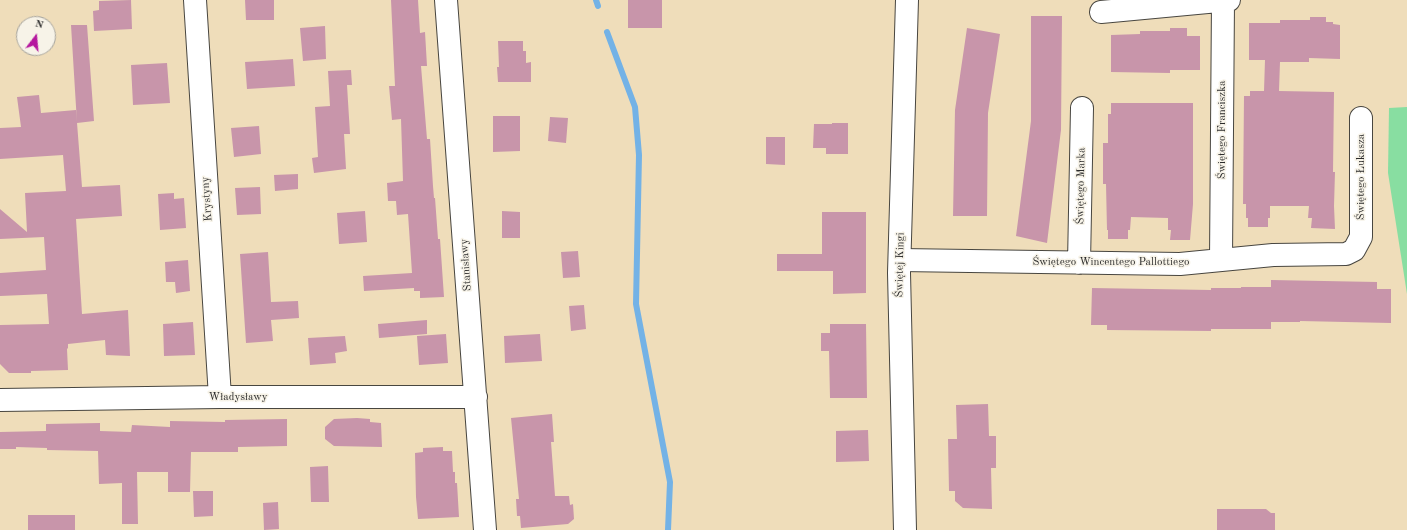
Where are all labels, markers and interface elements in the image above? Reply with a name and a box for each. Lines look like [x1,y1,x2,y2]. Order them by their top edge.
north arrow [16,16,56,56]
text: N [34,19,45,31]
street label: Świętego Franciszka [1215,81,1229,179]
street label: Świętego Łukasza [1354,134,1368,220]
street label: Świętego Marka [1074,147,1088,225]
street label: Krystyny [199,176,215,222]
street label: Świętej Kingi [893,232,907,298]
street label: Stanisławy [458,238,474,292]
street label: Świętego Wincentego Pallottiego [1032,255,1190,269]
street label: Władysławy [208,390,268,404]

